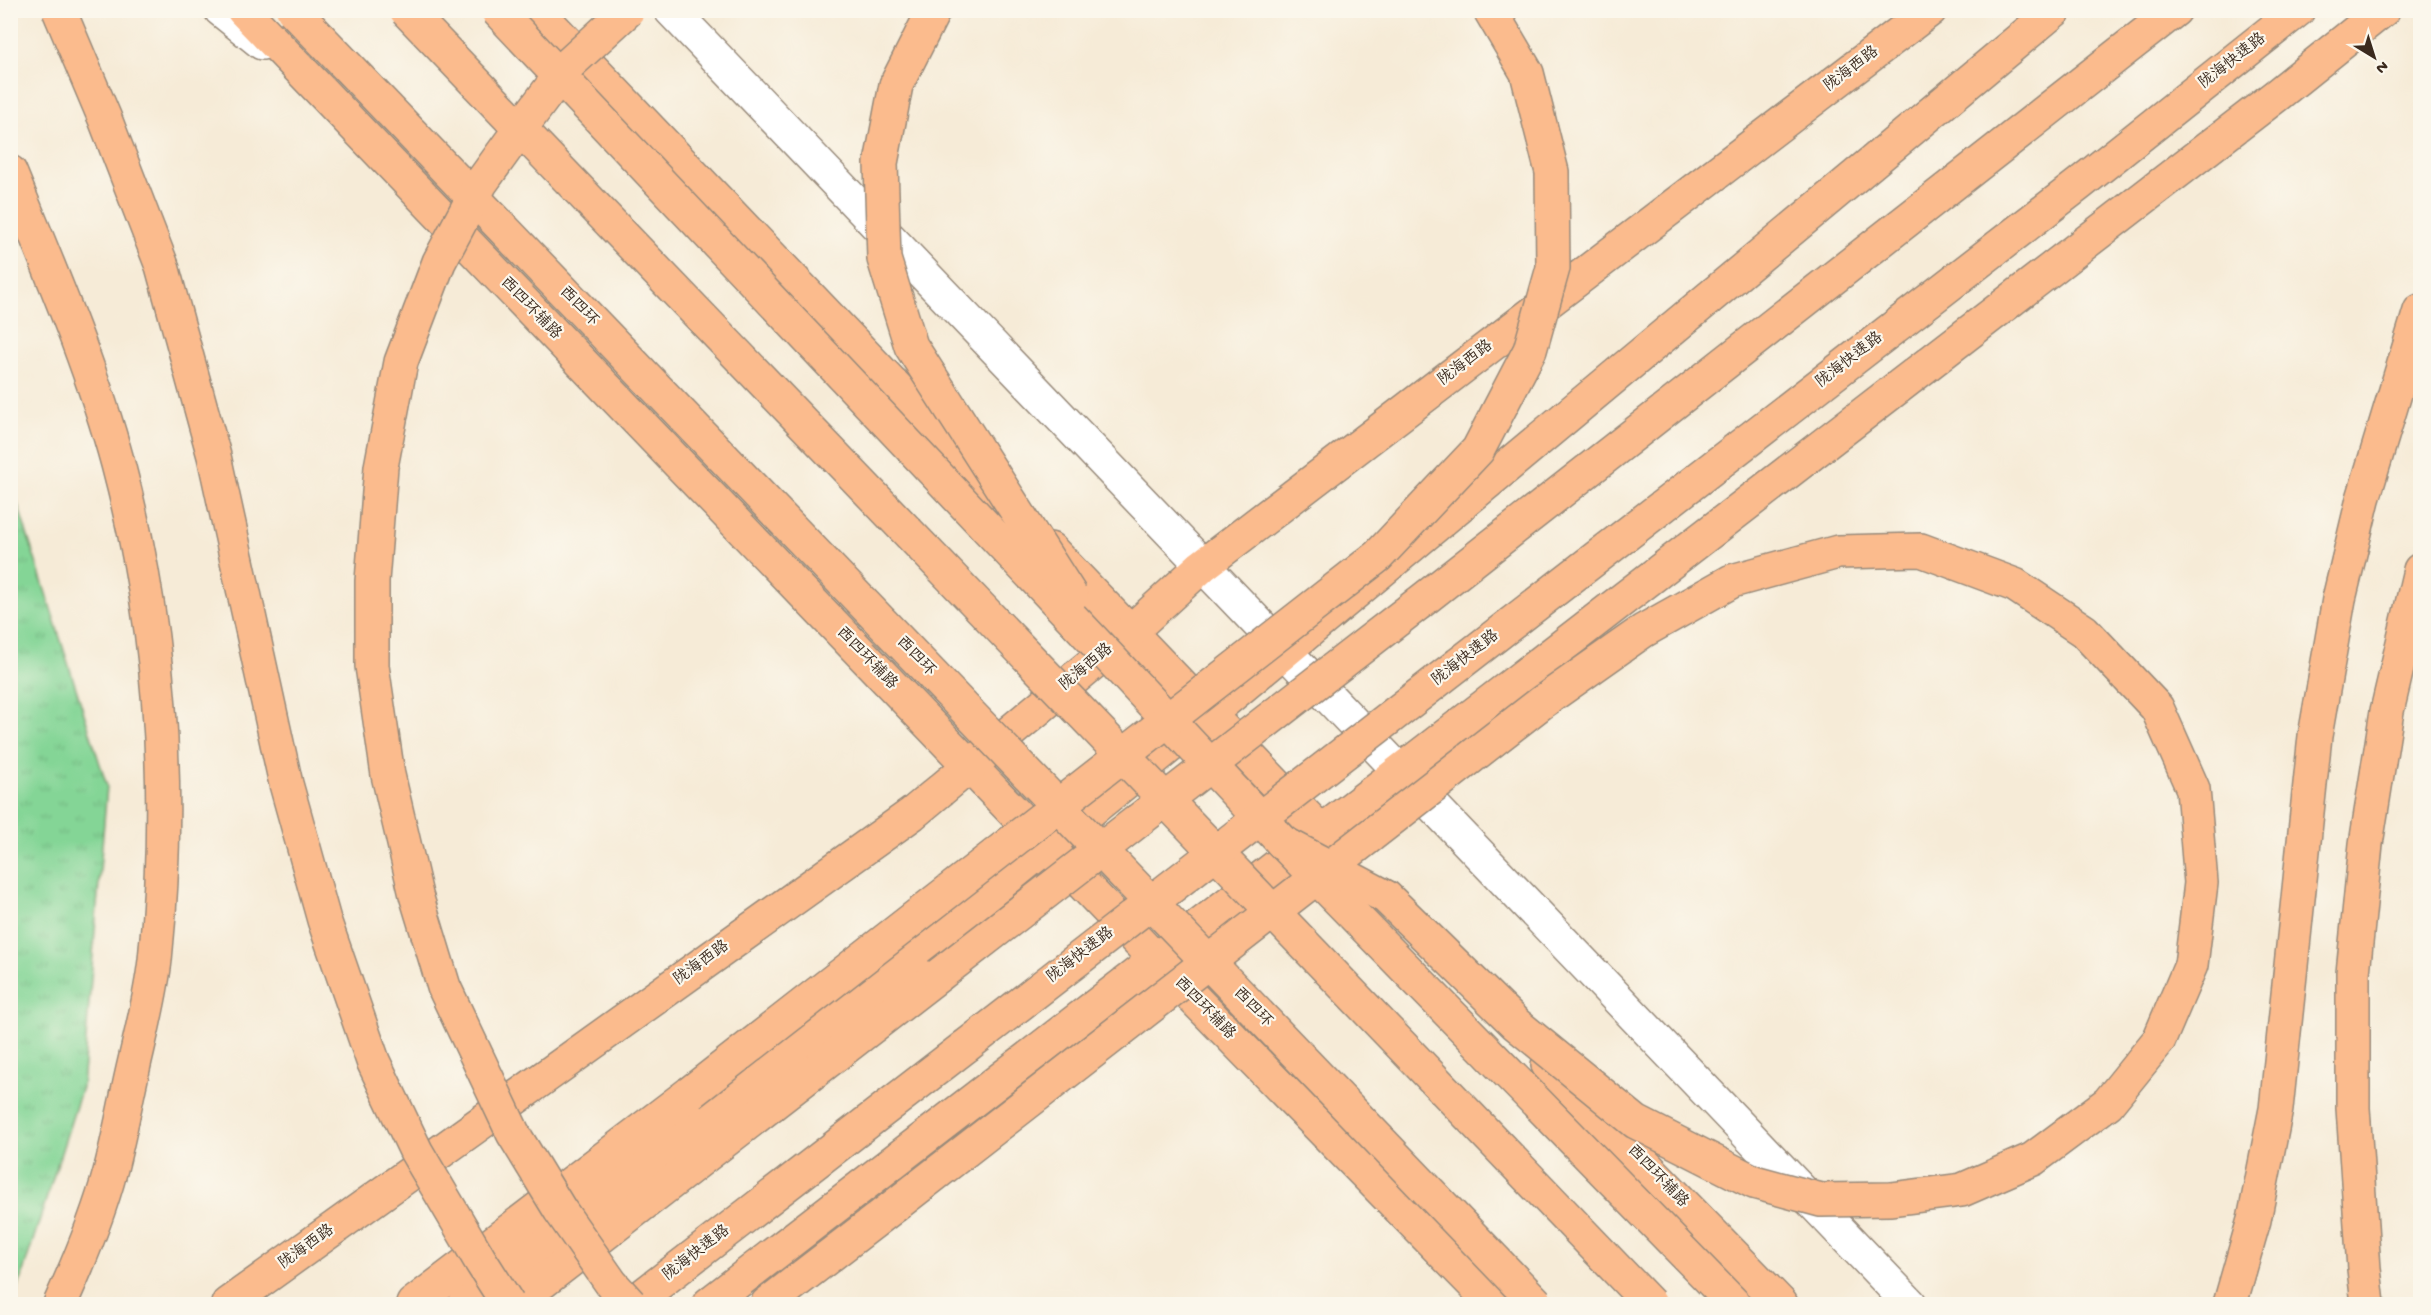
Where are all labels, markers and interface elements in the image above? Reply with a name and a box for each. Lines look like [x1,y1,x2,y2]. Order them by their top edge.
north arrow [2344,27,2404,87]
street label: 陇海快速路 [2194,28,2270,94]
street label: 陇海西路 [1820,42,1883,97]
text: N [2371,55,2391,77]
street label: 西四环辅路 [495,272,566,344]
street label: 西四环 [554,283,602,331]
street label: 陇海快速路 [1811,327,1887,393]
street label: 陇海西路 [1434,336,1497,391]
street label: 西四环辅路 [831,622,902,694]
street label: 陇海快速路 [1427,625,1503,691]
street label: 西四环 [891,633,939,681]
street label: 陇海西路 [1055,639,1118,696]
street label: 陇海快速路 [1042,922,1118,988]
street label: 陇海西路 [669,936,733,990]
street label: 西四环辅路 [1169,972,1240,1044]
street label: 西四环 [1228,984,1276,1032]
street label: 西四环辅路 [1622,1140,1693,1212]
street label: 陇海西路 [274,1220,338,1274]
street label: 陇海快速路 [658,1220,734,1286]

